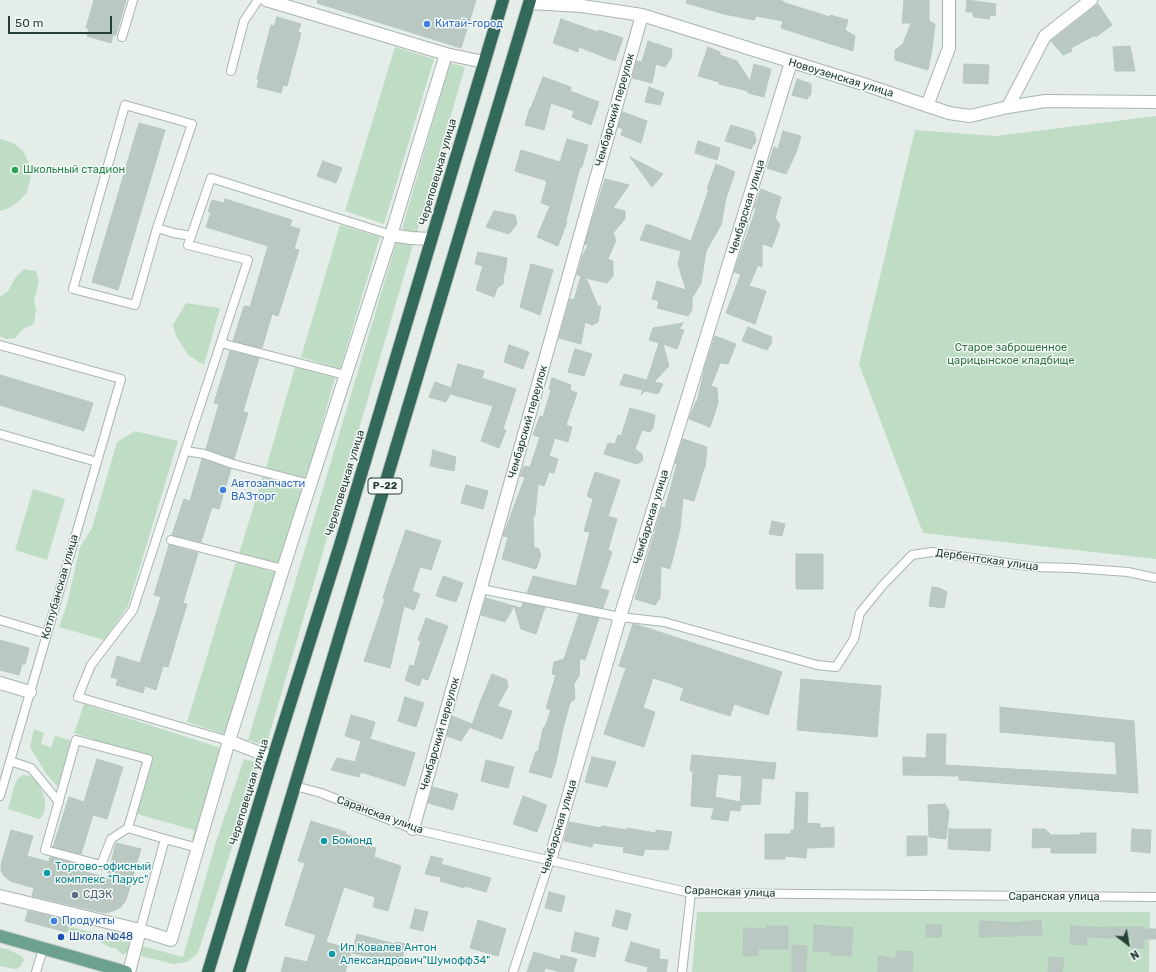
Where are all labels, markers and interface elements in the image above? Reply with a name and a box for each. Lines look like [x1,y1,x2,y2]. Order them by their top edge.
scale bar [10,8,114,34]
text: 50 m [15,16,43,30]
place label: Китай-город [435,17,503,31]
marker: Китай-город [422,19,432,29]
street label: Чембарский переулок [592,52,638,168]
street label: Новоузенская улица [787,56,895,100]
street label: Череповецкая улица [416,117,460,227]
street label: Чембарская улица [726,158,768,256]
place label: Школьный стадион [23,163,125,177]
marker: Школьный стадион [10,165,20,175]
park label: Старое заброшенное царицынское кладбище [947,341,1075,367]
street label: Чембарский переулок [505,364,551,480]
street label: Череповецкая улица [323,428,367,538]
street label: Чембарская улица [630,468,672,566]
place label: Автозапчасти ВАЗторг [231,477,305,503]
road number: Р-22 [368,478,402,494]
marker: Автозапчасти ВАЗторг [218,485,228,495]
street label: Котлубанская улица [39,533,81,641]
street label: Дербентская улица [935,546,1039,574]
street label: Чембарский переулок [417,676,463,792]
street label: Череповецкая улица [227,737,271,847]
street label: Чембарская улица [538,778,580,876]
street label: Саранская улица [335,793,425,837]
place label: Бомонд [332,834,372,848]
marker: Бомонд [319,836,329,846]
place label: Торгово-офисный комплекс "Парус" [55,860,151,886]
marker: Торгово-офисный комплекс "Парус" [42,868,52,878]
street label: Саранская улица [684,884,776,900]
place label: СДЭК [83,888,112,902]
marker: СДЭК [70,890,80,900]
street label: Саранская улица [1008,890,1100,904]
place label: Продукты [62,914,115,928]
marker: Продукты [49,916,59,926]
north arrow [1108,924,1148,964]
place label: Школа №48 [69,930,133,944]
marker: Школа №48 [56,932,66,942]
place label: Ип Ковалев Антон Александрович"Шумофф34" [340,941,490,967]
text: N [1128,947,1141,962]
marker: Ип Ковалев Антон Александрович"Шумофф34" [327,949,337,959]

